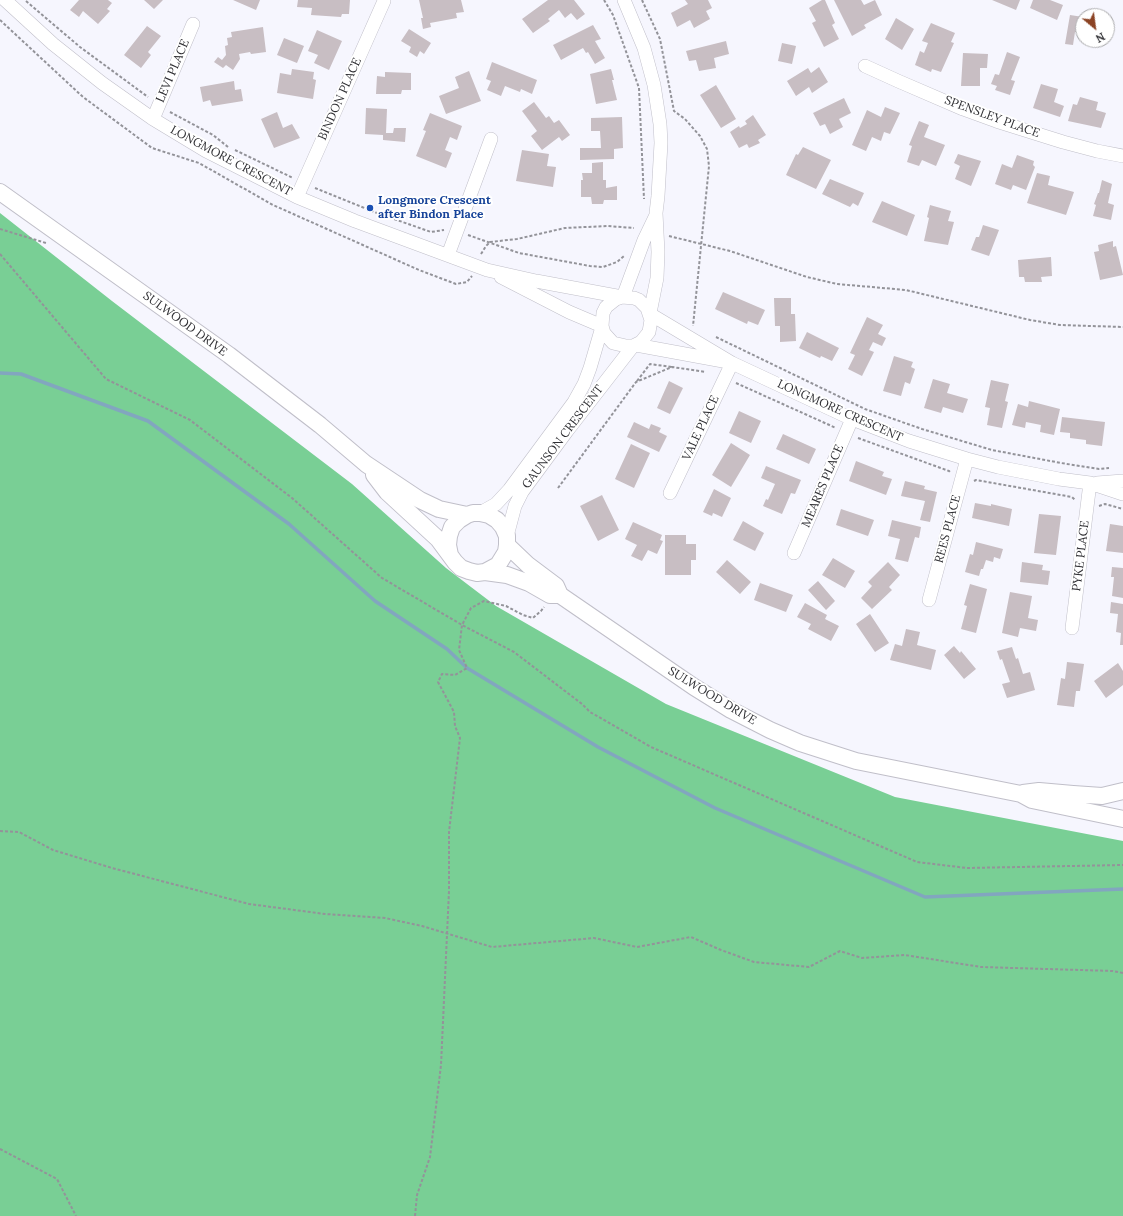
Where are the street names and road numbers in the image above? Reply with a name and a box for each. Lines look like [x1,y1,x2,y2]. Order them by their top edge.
street label: LEVI PLACE [153,37,193,105]
street label: BINDON PLACE [315,55,365,143]
street label: SPENSLEY PLACE [942,93,1042,141]
street label: LONGMORE CRESCENT [168,123,294,199]
street label: SULWOOD DRIVE [140,289,230,359]
street label: LONGMORE CRESCENT [775,377,905,445]
street label: GAUNSON CRESCENT [519,382,607,492]
street label: VALE PLACE [680,393,722,463]
street label: MEARES PLACE [799,442,847,530]
street label: REES PLACE [932,493,964,565]
street label: PYKE PLACE [1070,520,1092,592]
street label: SULWOOD DRIVE [665,664,759,728]

